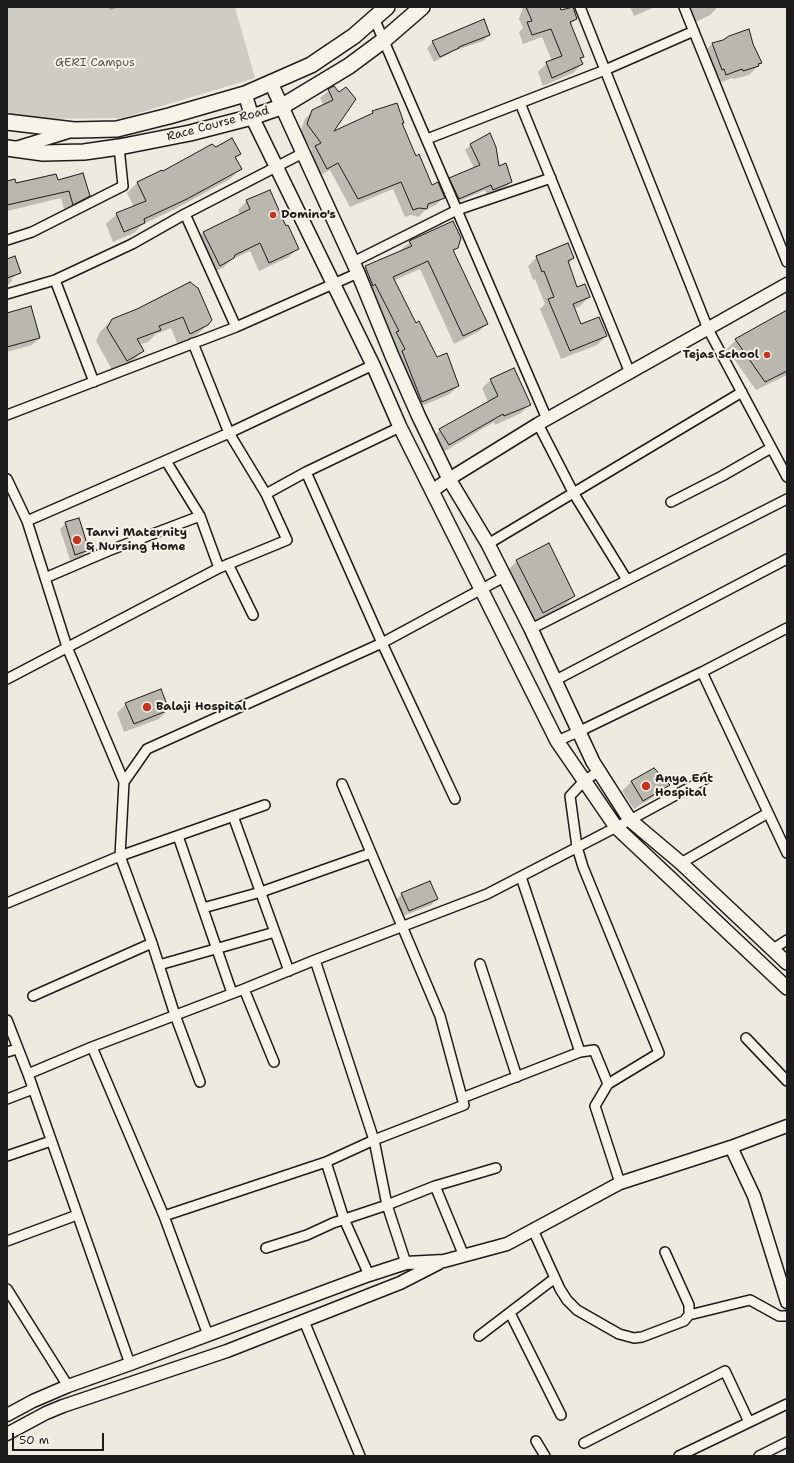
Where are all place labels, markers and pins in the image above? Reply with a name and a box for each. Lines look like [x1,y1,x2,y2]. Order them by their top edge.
place label: Domino's [281,208,336,222]
marker: Domino's [268,210,278,220]
place label: Tejas School [683,348,759,362]
marker: Tejas School [762,350,772,360]
place label: Tanvi Maternity & Nursing Home [86,526,187,554]
marker: Tanvi Maternity & Nursing Home [71,534,83,546]
place label: Balaji Hospital [156,700,247,714]
marker: Balaji Hospital [141,701,153,713]
place label: Anya Ent Hospital [655,772,713,800]
marker: Anya Ent Hospital [640,780,652,792]

